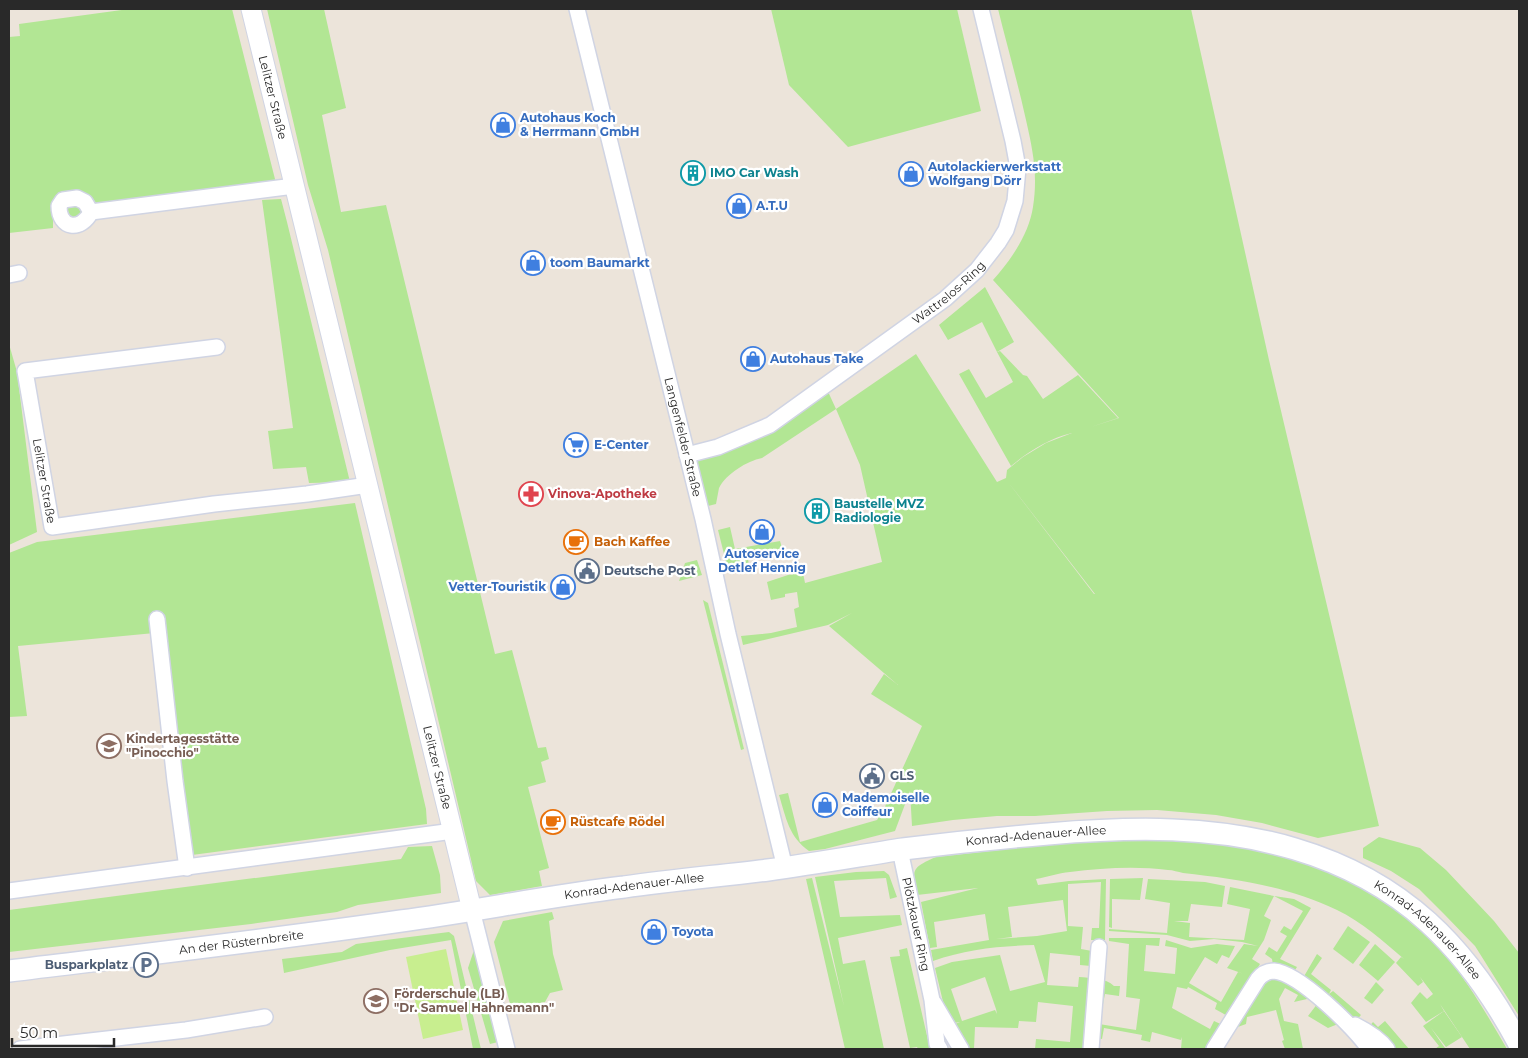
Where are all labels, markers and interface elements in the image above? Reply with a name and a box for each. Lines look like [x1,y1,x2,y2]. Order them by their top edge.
street label: Lelitzer Straße [256,54,291,141]
place label: Autohaus Koch & Herrmann GmbH [519,110,639,139]
shop icon: Autohaus Koch & Herrmann GmbH [490,112,516,138]
place label: Autolackierwerkstatt Wolfgang Dörr [927,159,1062,188]
building icon: IMO Car Wash [680,160,706,186]
shop icon: Autolackierwerkstatt Wolfgang Dörr [898,161,924,187]
place label: IMO Car Wash [710,165,799,180]
shop icon: A.T.U [726,193,752,219]
place label: A.T.U [755,198,788,213]
shop icon: toom Baumarkt [520,250,546,276]
place label: toom Baumarkt [550,255,651,270]
street label: Wattrelos-Ring [909,258,988,327]
shop icon: Autohaus Take [740,346,766,372]
place label: Autohaus Take [769,351,864,366]
street label: Langenfelder Straße [661,376,705,498]
supermarket icon: E-Center [563,432,589,458]
street label: Lelitzer Straße [30,437,59,524]
place label: E-Center [594,437,649,452]
pharmacy icon: Vinova-Apotheke [518,481,544,507]
place label: Vinova-Apotheke [547,486,657,501]
place label: Baustelle MVZ Radiologie [834,496,924,525]
building icon: Baustelle MVZ Radiologie [804,498,830,524]
shop icon: Autoservice Detlef Hennig [749,519,775,545]
cafe icon: Bach Kaffee [563,529,589,555]
place label: Bach Kaffee [594,534,670,549]
place label: Autoservice Detlef Hennig [718,546,806,575]
public building icon: Deutsche Post [574,558,600,584]
place label: Deutsche Post [604,563,697,578]
shop icon: Vetter-Touristik [550,574,576,600]
place label: Vetter-Touristik [448,579,546,594]
street label: Lelitzer Straße [420,724,455,811]
place label: Kindertagesstätte "Pinocchio" [126,731,240,760]
school or university icon: Kindertagesstätte "Pinocchio" [96,733,122,759]
public building icon: GLS [859,763,885,789]
place label: GLS [890,768,914,783]
place label: Mademoiselle Coiffeur [842,790,930,819]
shop icon: Mademoiselle Coiffeur [812,792,838,818]
cafe icon: Rüstcafe Rödel [540,809,566,835]
place label: Rüstcafe Rödel [570,814,665,829]
street label: Konrad-Adenauer-Allee [965,822,1107,849]
street label: Konrad-Adenauer-Allee [563,869,705,902]
street label: Plötzkauer Ring [899,876,934,973]
street label: Konrad-Adenauer-Allee [1372,876,1484,982]
shop icon: Toyota [641,919,667,945]
place label: Toyota [672,924,714,939]
street label: An der Rüsternbreite [178,927,305,957]
parking icon: Busparkplatz [133,952,159,978]
place label: Busparkplatz [45,957,128,972]
place label: Förderschule (LB) "Dr. Samuel Hahnemann" [394,986,554,1015]
school or university icon: Förderschule (LB) "Dr. Samuel Hahnemann" [363,988,389,1014]
scale bar [12,1016,115,1048]
text: 50 m [20,1023,58,1042]

